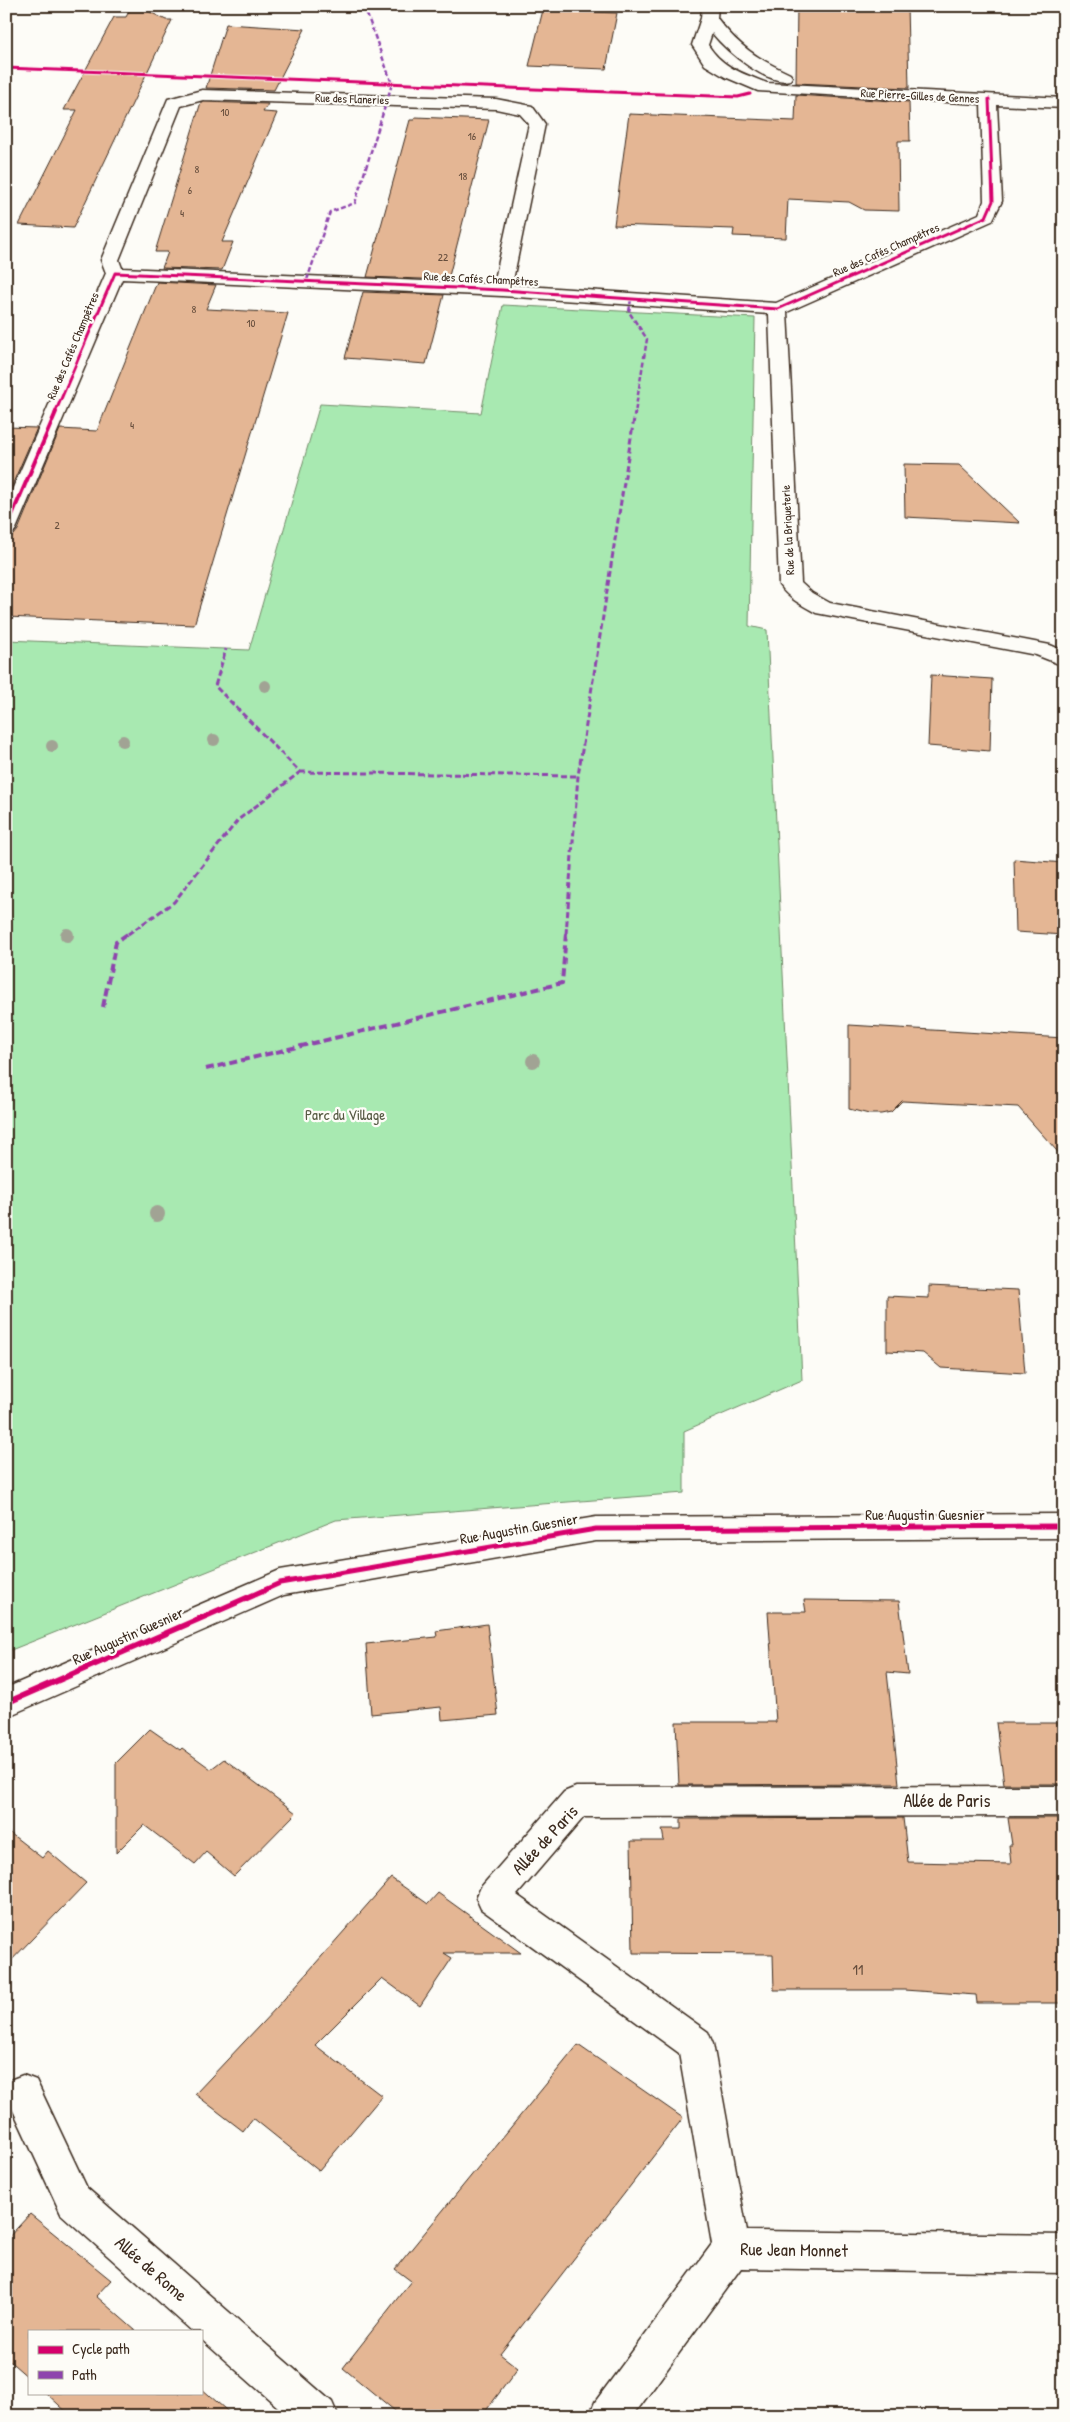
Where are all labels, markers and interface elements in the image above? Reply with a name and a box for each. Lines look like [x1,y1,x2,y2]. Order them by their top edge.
street label: Rue Pierre-Gilles de Gennes [860,84,980,107]
street label: Rue des Flaneries [315,89,390,108]
house number: 10 [221,105,230,119]
house number: 16 [468,129,477,143]
house number: 8 [195,162,200,176]
house number: 18 [459,169,468,183]
house number: 6 [188,183,193,197]
house number: 4 [180,206,184,220]
street label: Rue des Cafés Champêtres [830,218,942,281]
house number: 22 [438,250,448,264]
street label: Rue des Cafés Champêtres [423,267,539,290]
street label: Rue des Cafés Champêtres [42,289,103,402]
house number: 8 [192,302,197,316]
house number: 10 [247,316,256,330]
house number: 4 [130,418,134,432]
street label: Rue de la Briqueterie [777,484,798,575]
house number: 2 [54,518,60,532]
park label: Parc du Village [305,1104,385,1125]
street label: Rue Augustin Guesnier [865,1504,985,1525]
street label: Rue Augustin Guesnier [458,1508,580,1549]
street label: Rue Augustin Guesnier [69,1602,187,1669]
street label: Allée de Paris [904,1788,991,1813]
street label: Allée de Paris [506,1799,583,1880]
house number: 11 [853,1959,863,1980]
street label: Allée de Rome [110,2230,193,2307]
street label: Rue Jean Monnet [740,2236,849,2263]
legend [28,2330,202,2394]
text: Cycle path [72,2338,130,2359]
text: Path [72,2364,97,2385]

